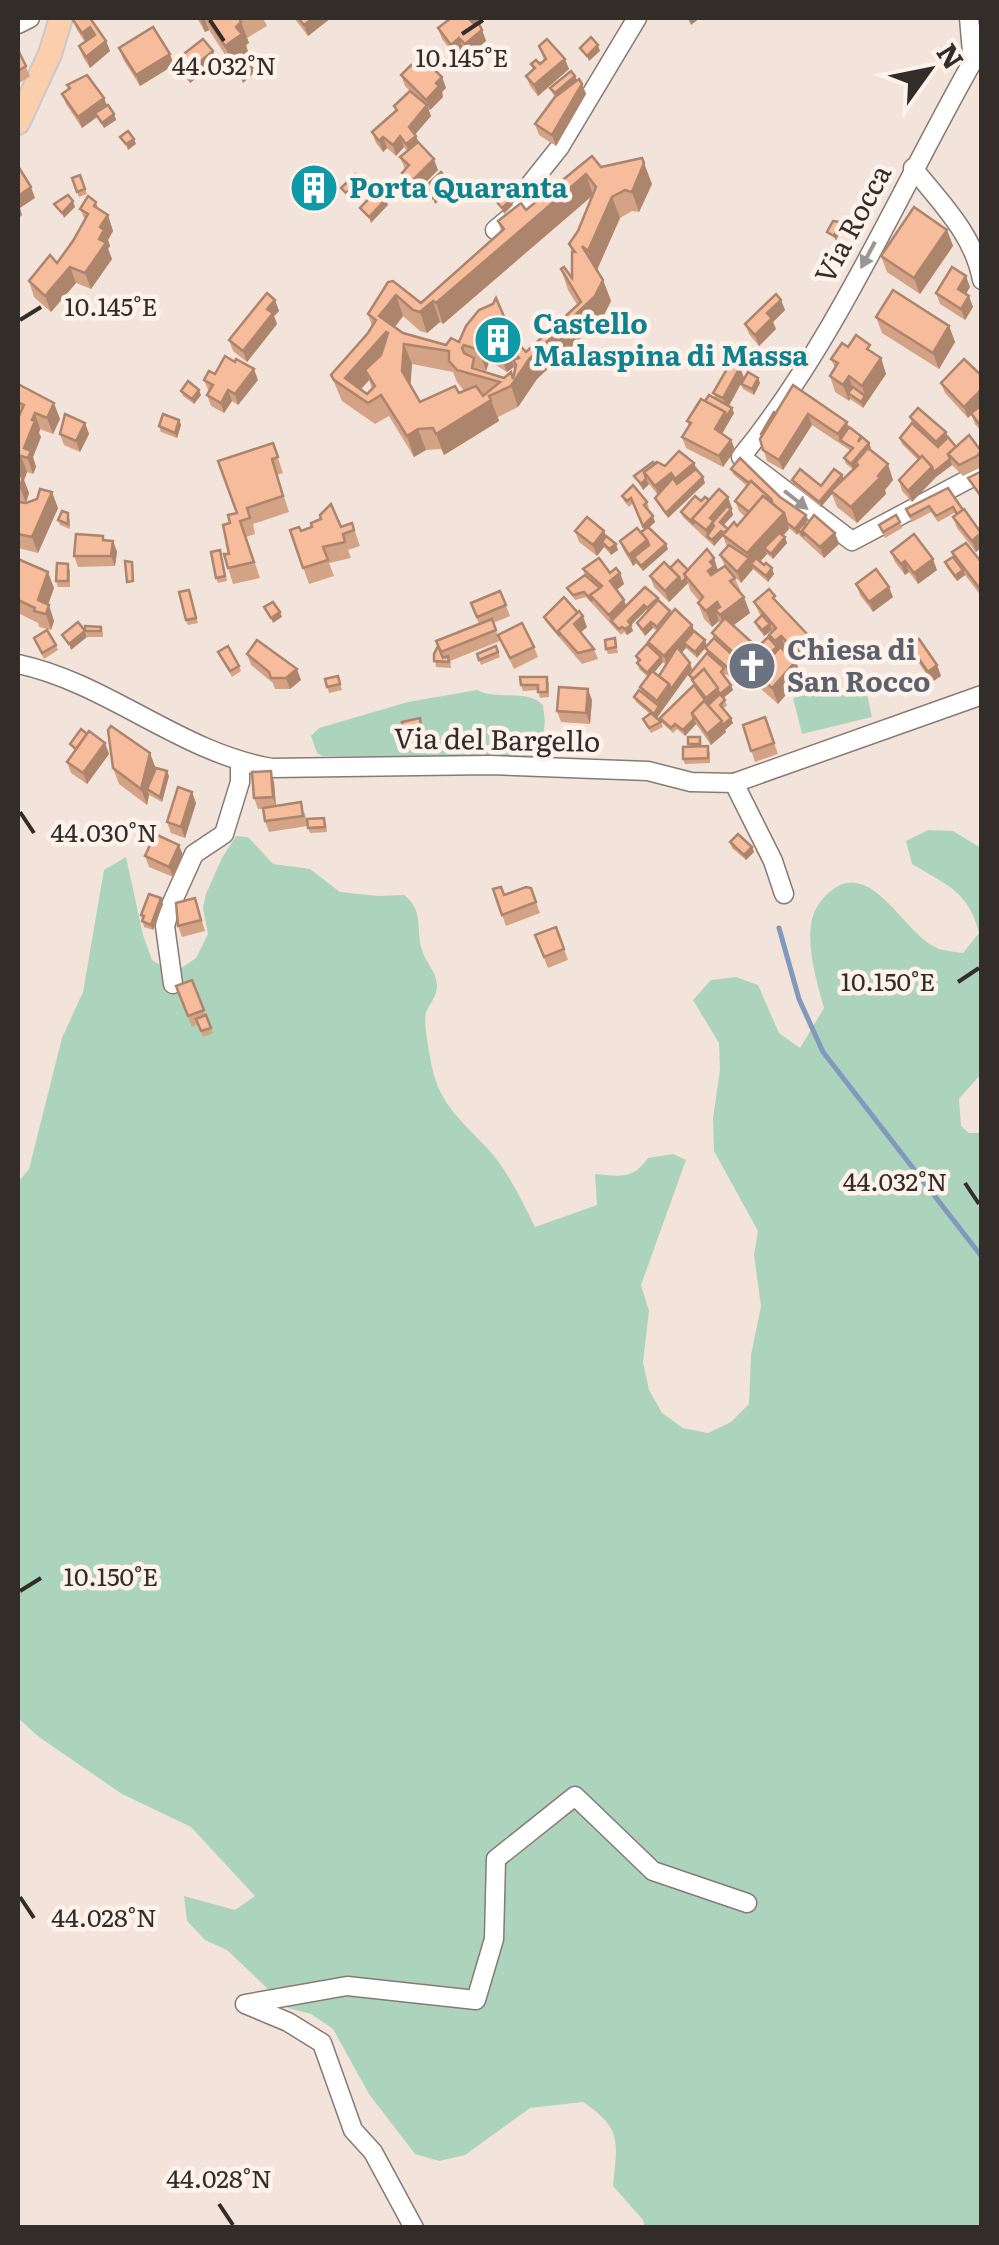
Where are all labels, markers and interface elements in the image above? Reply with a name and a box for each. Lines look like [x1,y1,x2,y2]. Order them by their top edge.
north arrow [879,20,979,120]
text: N [928,34,976,77]
text: 10.145°E [416,38,508,75]
text: 44.032°N [172,46,276,83]
street label: Via Rocca [802,156,900,290]
building icon: Porta Quaranta [288,162,340,214]
place label: Porta Quaranta [349,165,569,207]
one-way arrow [860,240,877,269]
text: 10.145°E [65,287,157,324]
place label: Castello Malaspina di Massa [533,301,809,375]
building icon: Castello Malaspina di Massa [472,314,524,366]
one-way arrow [783,489,809,509]
place label: Chiesa di San Rocco [787,627,931,701]
church icon: Chiesa di San Rocco [726,640,778,692]
street label: Via del Bargello [393,715,601,761]
text: 44.030°N [50,813,158,850]
text: 10.150°E [841,962,935,999]
text: 44.032°N [843,1162,947,1199]
text: 10.150°E [64,1557,158,1594]
text: 44.028°N [51,1898,157,1935]
text: 44.028°N [166,2159,272,2196]

